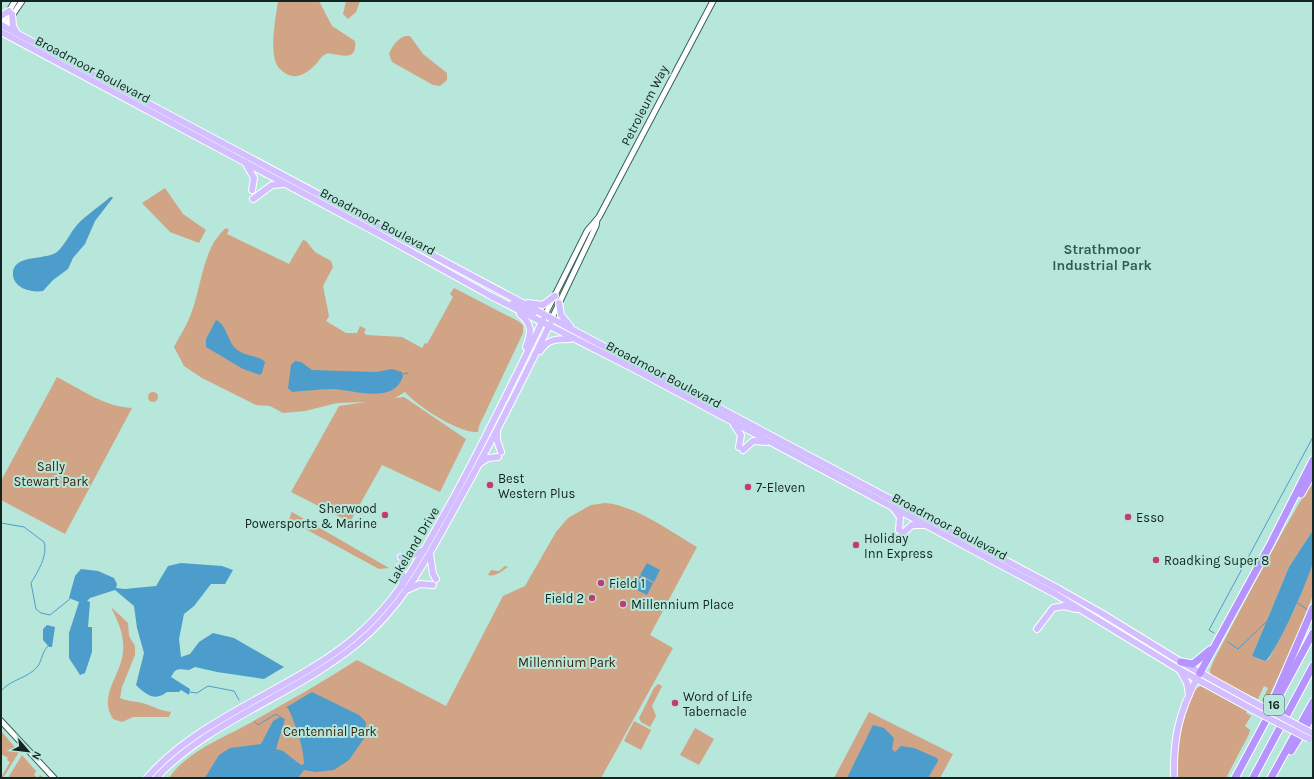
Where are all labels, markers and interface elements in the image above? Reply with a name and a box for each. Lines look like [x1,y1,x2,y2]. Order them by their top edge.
street label: Broadmoor Boulevard [33,33,153,106]
street label: Petroleum Way [618,62,671,148]
street label: Broadmoor Boulevard [318,185,438,258]
district label: Strathmoor Industrial Park [1052,241,1152,274]
street label: Broadmoor Boulevard [604,338,724,411]
park label: Sally Stewart Park [13,459,89,489]
place label: Best Western Plus [498,471,576,501]
marker: Best Western Plus [485,480,495,490]
place label: 7-Eleven [756,480,805,495]
marker: 7-Eleven [743,482,753,492]
street label: Broadmoor Boulevard [890,490,1010,563]
place label: Sherwood Powersports & Marine [245,501,377,531]
street label: Lakeland Drive [385,504,442,586]
marker: Sherwood Powersports & Marine [380,510,390,520]
place label: Esso [1136,510,1164,525]
marker: Esso [1123,512,1133,522]
place label: Holiday Inn Express [864,531,933,561]
marker: Holiday Inn Express [851,540,861,550]
place label: Roadking Super 8 [1164,553,1269,568]
marker: Roadking Super 8 [1151,555,1161,565]
place label: Field 1 [609,576,645,591]
marker: Field 1 [596,578,606,588]
place label: Field 2 [545,591,584,606]
marker: Field 2 [587,593,597,603]
place label: Millennium Place [631,597,734,612]
marker: Millennium Place [618,599,628,609]
park label: Millennium Park [518,655,616,670]
place label: Word of Life Tabernacle [683,689,753,719]
road number: 16 [1264,695,1284,715]
marker: Word of Life Tabernacle [670,698,680,708]
park label: Centennial Park [283,724,377,739]
north arrow [8,731,48,771]
text: N [29,749,44,762]

